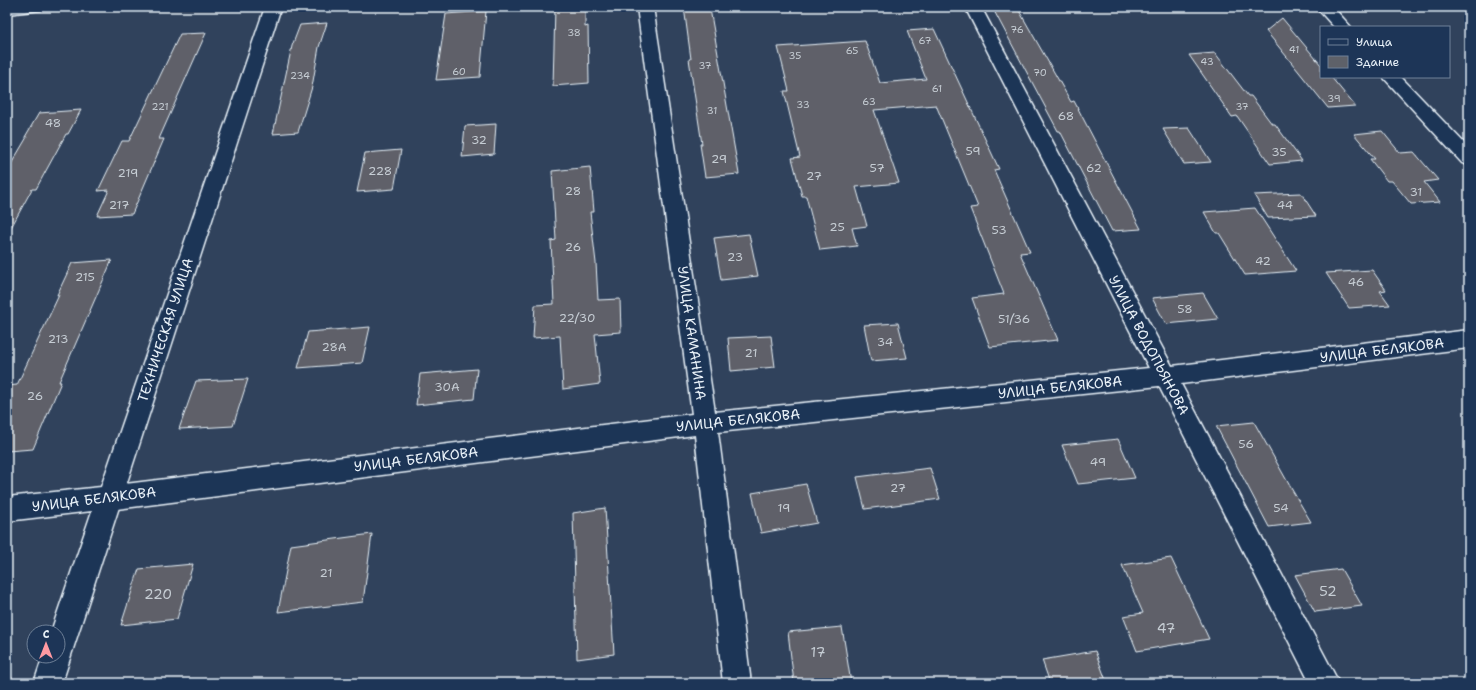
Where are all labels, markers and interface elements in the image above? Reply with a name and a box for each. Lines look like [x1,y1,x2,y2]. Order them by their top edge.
house number: 76 [1010,23,1024,36]
house number: 38 [567,26,581,39]
legend [1320,26,1450,78]
house number: 67 [919,34,931,47]
text: Улица [1356,34,1393,50]
house number: 41 [1289,43,1299,56]
house number: 65 [846,44,858,57]
house number: 35 [789,49,801,62]
text: Здание [1356,54,1400,70]
house number: 43 [1200,55,1214,68]
house number: 37 [698,59,712,72]
house number: 60 [452,65,466,78]
house number: 70 [1033,66,1047,79]
house number: 234 [290,69,310,82]
house number: 61 [932,82,942,95]
house number: 39 [1327,92,1341,105]
house number: 63 [862,95,876,108]
house number: 33 [796,98,810,111]
house number: 221 [151,100,169,113]
house number: 37 [1235,100,1249,113]
house number: 31 [707,104,717,117]
house number: 68 [1058,108,1074,124]
house number: 48 [45,115,61,131]
house number: 32 [471,132,487,148]
house number: 59 [965,143,981,159]
house number: 35 [1271,144,1287,160]
house number: 29 [711,151,727,167]
house number: 57 [869,160,885,176]
house number: 62 [1086,160,1102,176]
house number: 228 [368,163,392,179]
house number: 219 [118,165,138,181]
house number: 27 [806,168,822,184]
house number: 28 [565,183,581,199]
house number: 31 [1410,184,1422,200]
house number: 217 [109,197,129,213]
house number: 44 [1277,197,1293,213]
house number: 25 [829,219,845,235]
house number: 53 [991,222,1007,238]
house number: 26 [565,239,581,255]
house number: 23 [727,249,743,265]
house number: 42 [1255,253,1271,269]
street label: ТЕХНИЧЕСКАЯ УЛИЦА [133,255,197,405]
street label: УЛИЦА КАМАНИНА [674,265,710,401]
house number: 215 [75,269,95,285]
street label: УЛИЦА ВОДОПЬЯНОВА [1105,272,1193,418]
house number: 46 [1348,274,1364,290]
house number: 58 [1177,301,1193,317]
house number: 22/30 [559,310,595,326]
house number: 51/36 [998,311,1030,327]
house number: 213 [48,331,68,347]
street label: УЛИЦА БЕЛЯКОВА [1319,333,1445,367]
house number: 34 [877,334,893,350]
house number: 28А [321,339,347,355]
house number: 21 [745,345,757,361]
street label: УЛИЦА БЕЛЯКОВА [997,372,1123,402]
house number: 30А [434,379,460,395]
house number: 26 [27,388,43,404]
street label: УЛИЦА БЕЛЯКОВА [675,405,801,435]
house number: 56 [1238,436,1254,452]
street label: УЛИЦА БЕЛЯКОВА [353,442,479,476]
house number: 49 [1090,454,1106,470]
house number: 27 [890,480,906,496]
street label: УЛИЦА БЕЛЯКОВА [31,482,157,516]
house number: 19 [778,500,790,516]
house number: 54 [1273,500,1289,516]
house number: 21 [320,565,332,581]
house number: 52 [1319,582,1337,600]
house number: 220 [144,585,172,603]
house number: 47 [1157,619,1175,637]
north arrow [26,624,66,664]
text: С [43,627,50,642]
house number: 17 [811,643,825,661]

